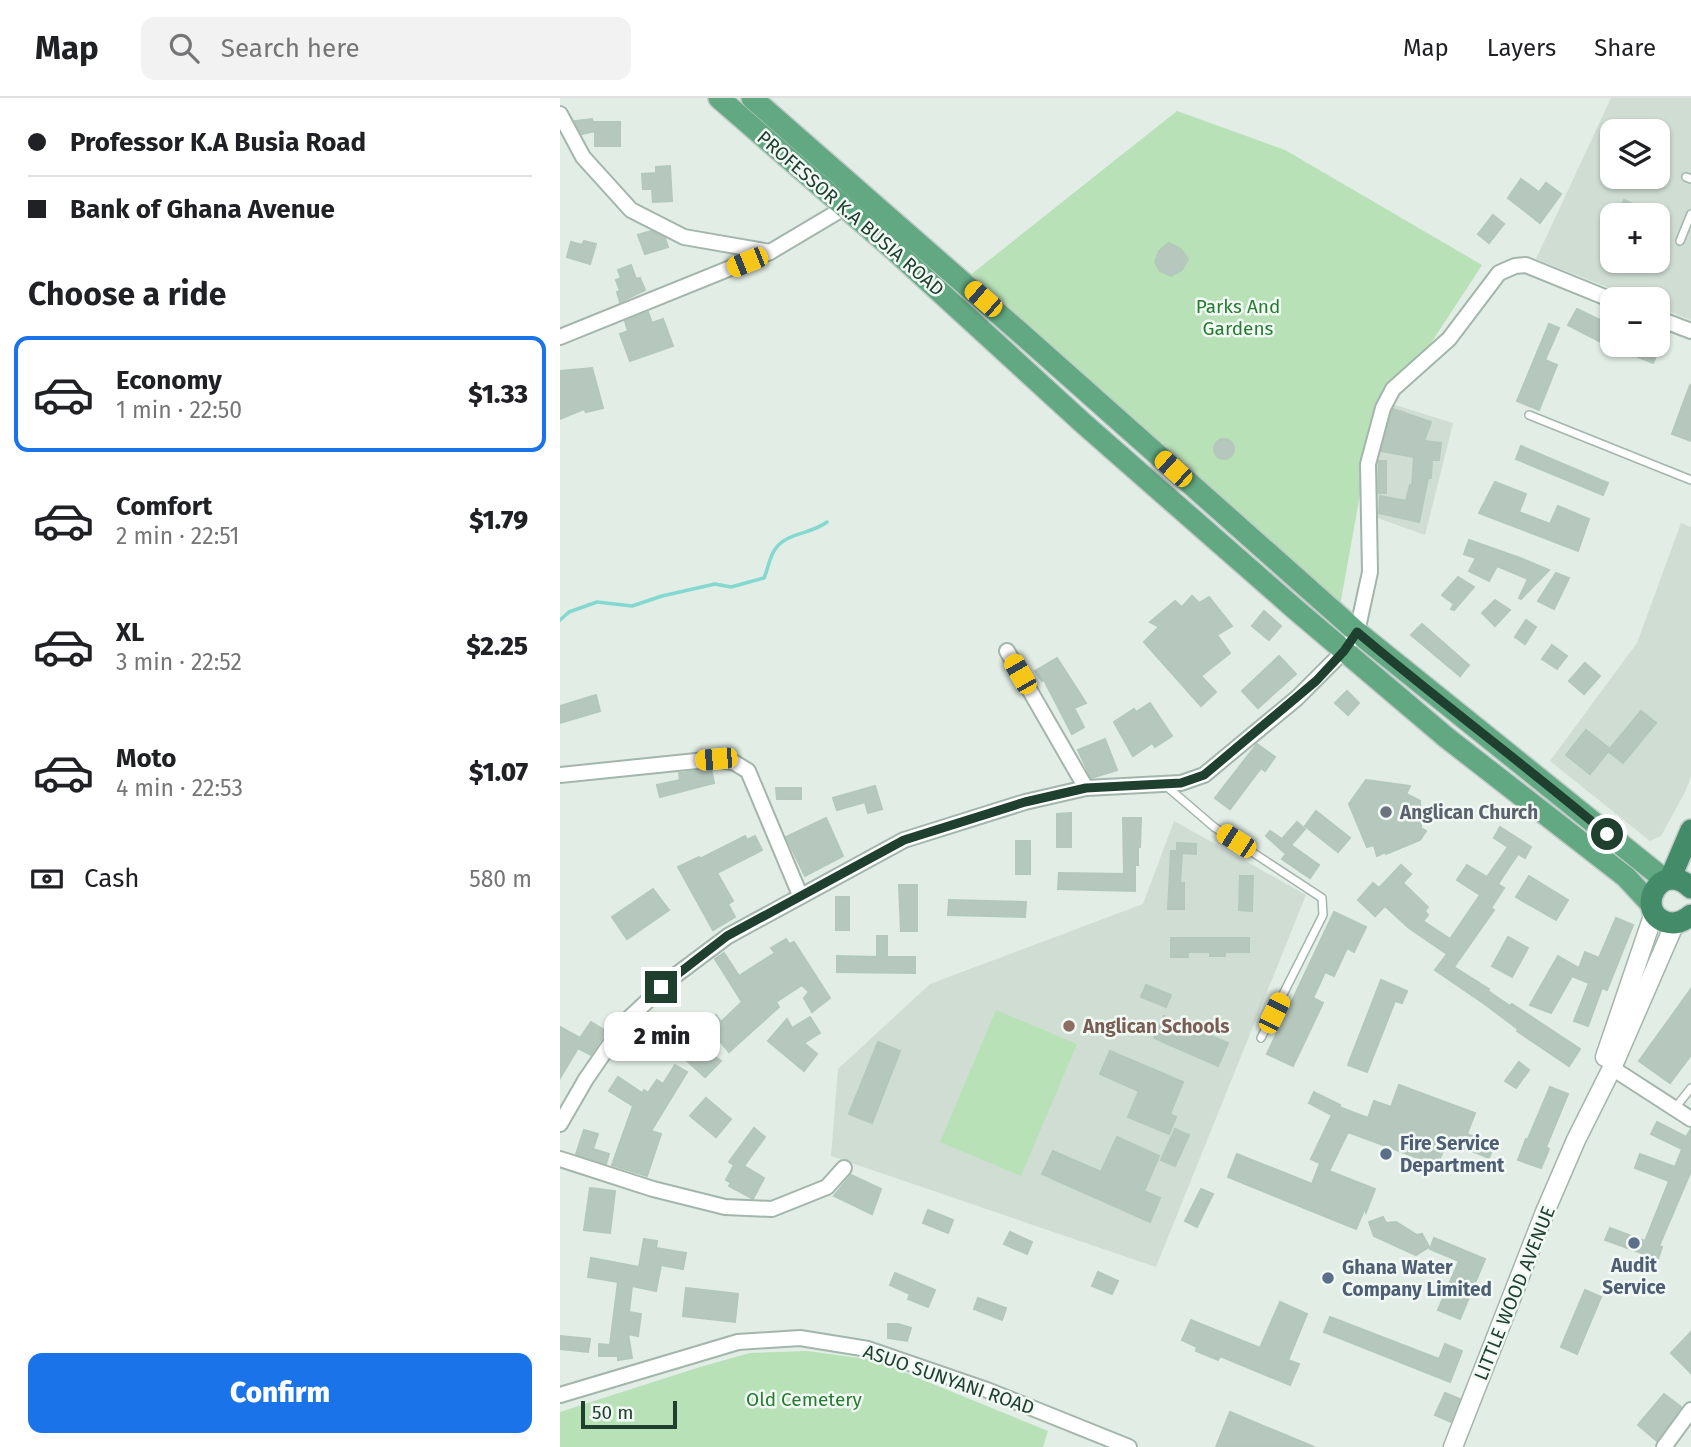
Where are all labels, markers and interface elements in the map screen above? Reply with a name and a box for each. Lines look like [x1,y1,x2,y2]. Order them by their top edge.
search box [141,17,631,80]
text: Map [35,28,99,68]
icon: search [165,29,203,67]
text: Search here [221,33,360,64]
text: Map [1403,34,1449,62]
text: Layers [1487,34,1556,62]
text: Share [1594,34,1656,62]
map controls [1600,119,1670,357]
button: layers [1600,119,1670,189]
street label: PROFESSOR K.A BUSIA ROAD [753,126,949,301]
text: Professor K.A Busia Road [70,127,366,158]
text: Bank of Ghana Avenue [70,194,335,225]
button: + [1600,203,1670,273]
car [724,244,771,280]
text: Choose a ride [28,275,226,313]
car [961,277,1006,321]
button: − [1600,287,1670,357]
park label: Parks And Gardens [1196,295,1280,340]
icon: car [32,363,95,426]
text: Economy [116,365,222,396]
text: $1.33 [468,379,528,410]
text: 1 min · 22:50 [116,396,242,424]
car [1151,447,1196,491]
icon: car [32,489,95,552]
text: Comfort [116,491,212,522]
text: $1.79 [469,505,528,536]
text: 2 min · 22:51 [116,522,240,550]
icon: car [32,615,95,678]
text: XL [116,617,144,648]
text: $2.25 [466,631,528,662]
text: 3 min · 22:52 [116,648,242,676]
car [1001,651,1040,697]
icon: car [32,741,95,804]
text: Moto [116,743,176,774]
car [695,747,738,771]
text: $1.07 [469,757,528,788]
text: 4 min · 22:53 [116,774,243,802]
place label: Anglican Church [1399,801,1538,824]
marker: Anglican Church [1378,804,1394,820]
route start [1591,818,1623,850]
car [1213,821,1260,861]
icon: cash [28,860,66,898]
text: Cash [84,863,140,894]
text: 580 m [469,865,532,893]
route end [645,971,677,1003]
car [1256,990,1293,1036]
callout: 2 min [603,1012,719,1060]
place label: Anglican Schools [1082,1015,1229,1038]
marker: Anglican Schools [1061,1018,1077,1034]
text: 2 min [634,1022,690,1050]
place label: Fire Service Department [1400,1132,1505,1177]
marker: Fire Service Department [1378,1146,1394,1162]
street label: LITTLE WOOD AVENUE [1469,1203,1560,1384]
marker: Audit Service [1626,1235,1642,1251]
place label: Audit Service [1602,1254,1666,1299]
place label: Ghana Water Company Limited [1342,1256,1492,1301]
marker: Ghana Water Company Limited [1320,1270,1336,1286]
street label: ASUO SUNYANI ROAD [860,1339,1037,1420]
button: Confirm [28,1353,532,1433]
park label: Old Cemetery [746,1388,863,1411]
scale bar [581,1398,677,1430]
text: 50 m [592,1401,633,1424]

